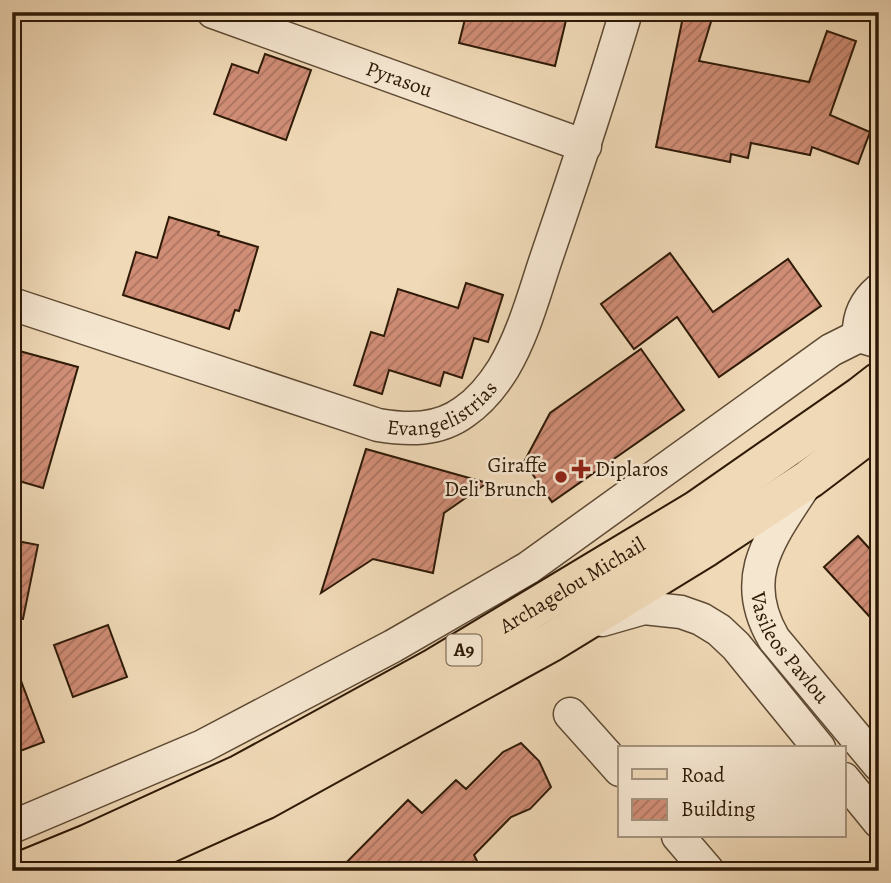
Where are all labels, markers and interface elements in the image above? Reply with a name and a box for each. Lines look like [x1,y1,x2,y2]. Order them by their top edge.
street label: Pyrasou [362,54,437,104]
street label: Evangelistrias [386,375,504,442]
place label: Giraffe Deli Brunch [444,451,547,503]
place label: Diplaros [595,455,668,483]
marker: Diplaros [573,461,589,477]
marker: Giraffe Deli Brunch [553,469,569,485]
street label: Archagelou Michail [493,530,650,640]
street label: Vasileos Pavlou [744,589,836,710]
road number: A9 [447,635,482,666]
legend [618,746,846,838]
text: Road [681,761,725,789]
text: Building [681,795,756,823]

